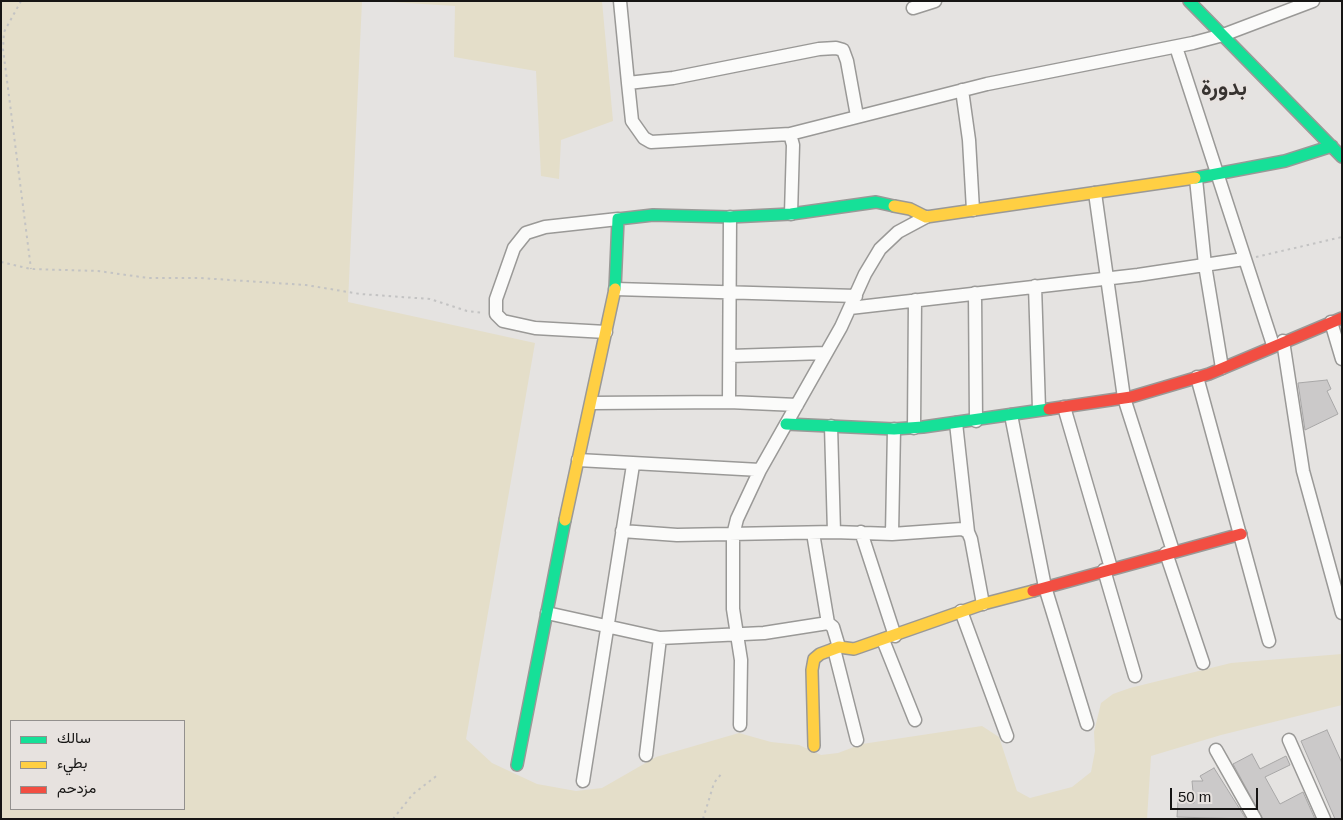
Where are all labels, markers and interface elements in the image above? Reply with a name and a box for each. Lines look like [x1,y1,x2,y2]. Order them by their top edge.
district label: بدورة [1201,76,1247,102]
legend [10,720,185,810]
text: سالك [57,729,91,746]
text: بطيء [57,754,87,771]
scale bar [1173,778,1260,810]
text: مزدحم [57,779,96,796]
text: 50 m [1178,788,1211,805]

